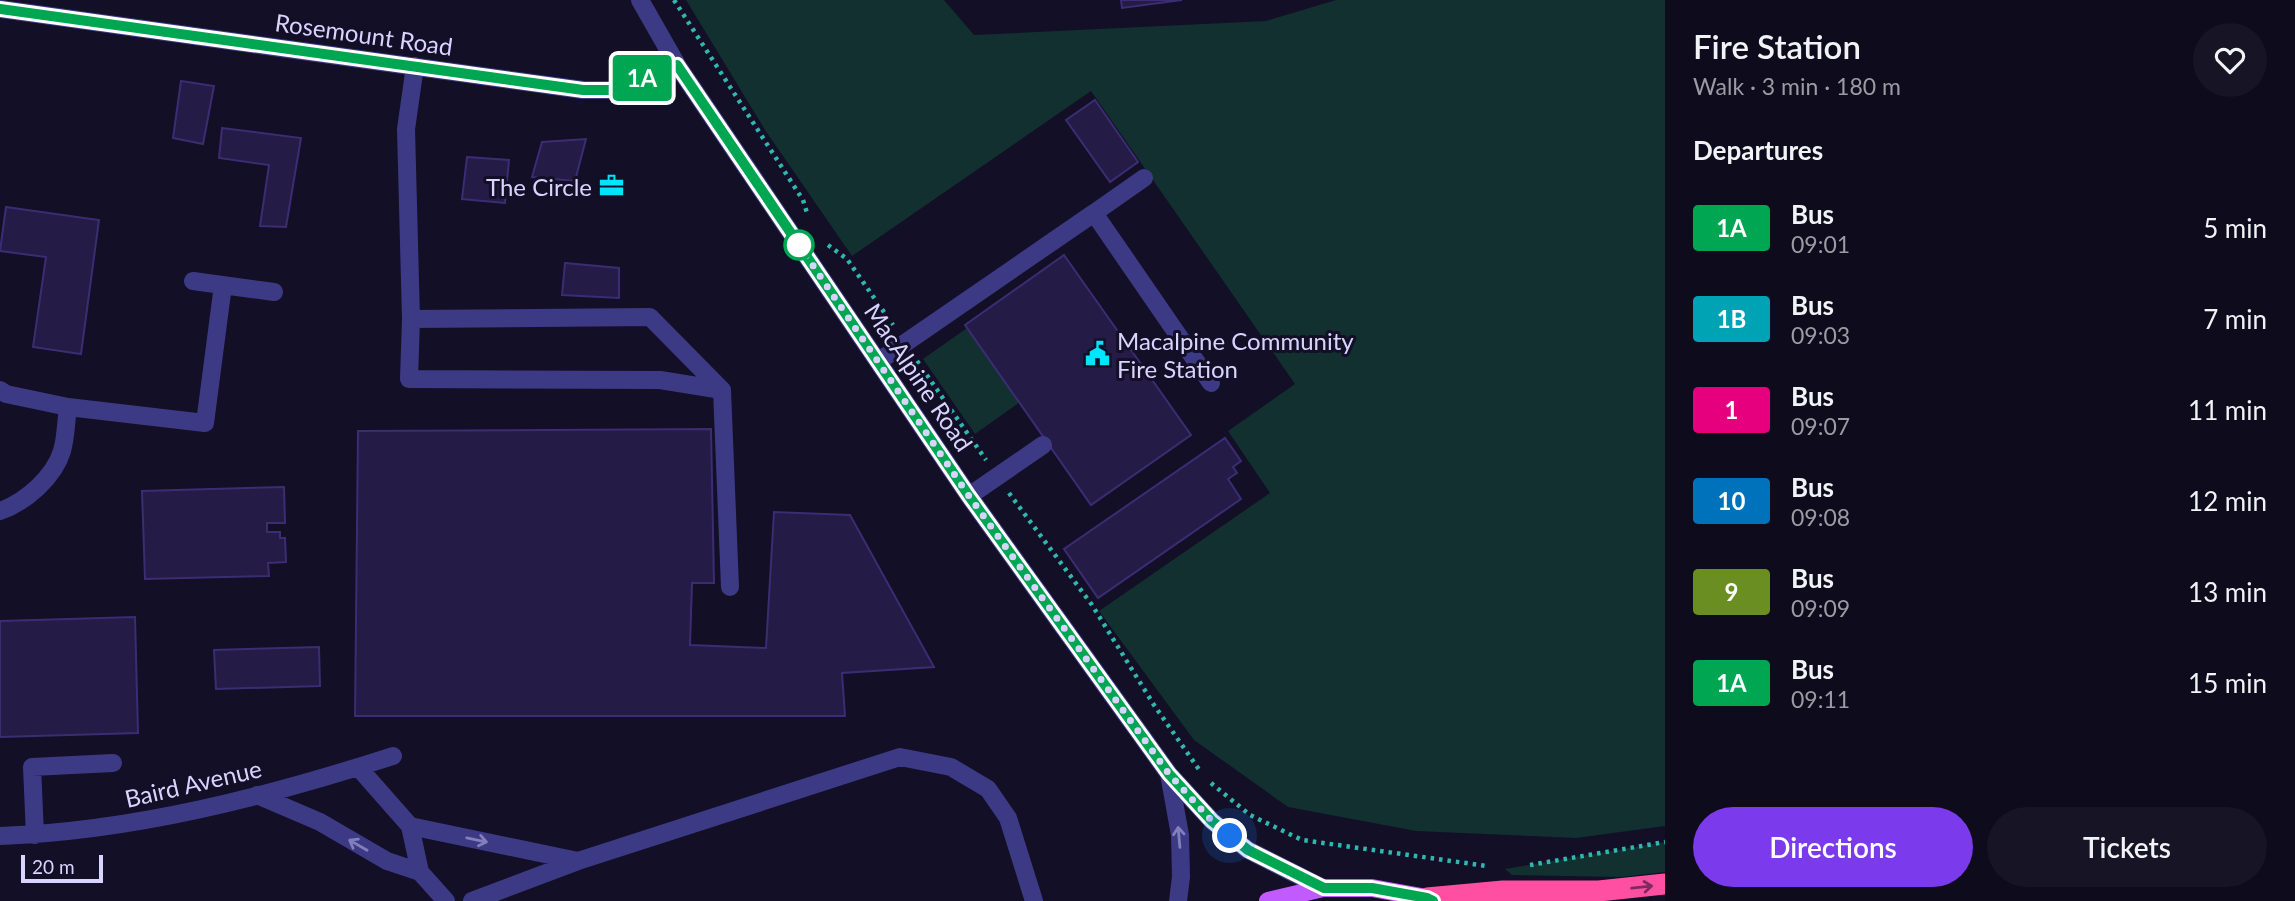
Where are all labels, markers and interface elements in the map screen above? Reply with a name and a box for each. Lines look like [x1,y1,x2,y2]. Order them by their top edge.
street label: Rosemount Road [273,7,455,61]
button: heart [2193,23,2267,97]
text: Fire Station [1693,26,1861,66]
line badge: 1A [610,55,674,101]
text: 1A [627,63,657,92]
text: Walk · 3 min · 180 m [1693,72,1901,100]
text: Departures [1693,134,1823,166]
place label: The Circle [486,172,592,201]
office icon: The Circle [598,172,626,200]
text: Bus [1791,198,1834,230]
text: 5 min [2203,212,2267,244]
text: 1A [1716,213,1747,242]
unlabelled marker [784,230,814,260]
text: 09:01 [1791,230,1850,258]
text: Bus [1791,289,1834,321]
street label: MacAlpine Road [859,298,979,456]
text: 7 min [2203,303,2267,335]
text: 1B [1717,304,1746,333]
text: 09:03 [1791,321,1850,349]
place label: Macalpine Community Fire Station [1117,326,1354,383]
public building icon: Macalpine Community Fire Station [1083,340,1111,368]
text: Bus [1791,380,1834,412]
text: 11 min [2188,394,2267,426]
text: 1 [1725,395,1738,424]
text: 09:07 [1791,412,1850,440]
text: Bus [1791,471,1834,503]
text: 12 min [2188,485,2267,517]
text: 10 [1718,486,1745,515]
text: 09:08 [1791,503,1850,531]
text: Bus [1791,562,1834,594]
text: 13 min [2188,576,2267,608]
text: 9 [1725,577,1738,606]
text: 09:09 [1791,594,1850,622]
text: Bus [1791,653,1834,685]
text: 15 min [2188,667,2267,699]
text: 1A [1716,668,1747,697]
text: 09:11 [1791,685,1850,713]
street label: Baird Avenue [122,753,264,813]
button: Directions [1693,807,1973,887]
button: Tickets [1987,807,2267,887]
your location [1212,818,1247,853]
one-way arrow [1172,826,1185,849]
one-way arrow [465,833,488,847]
one-way arrow [349,837,369,851]
scale bar [21,852,103,884]
text: 20 m [32,855,75,878]
one-way arrow [1630,880,1653,893]

